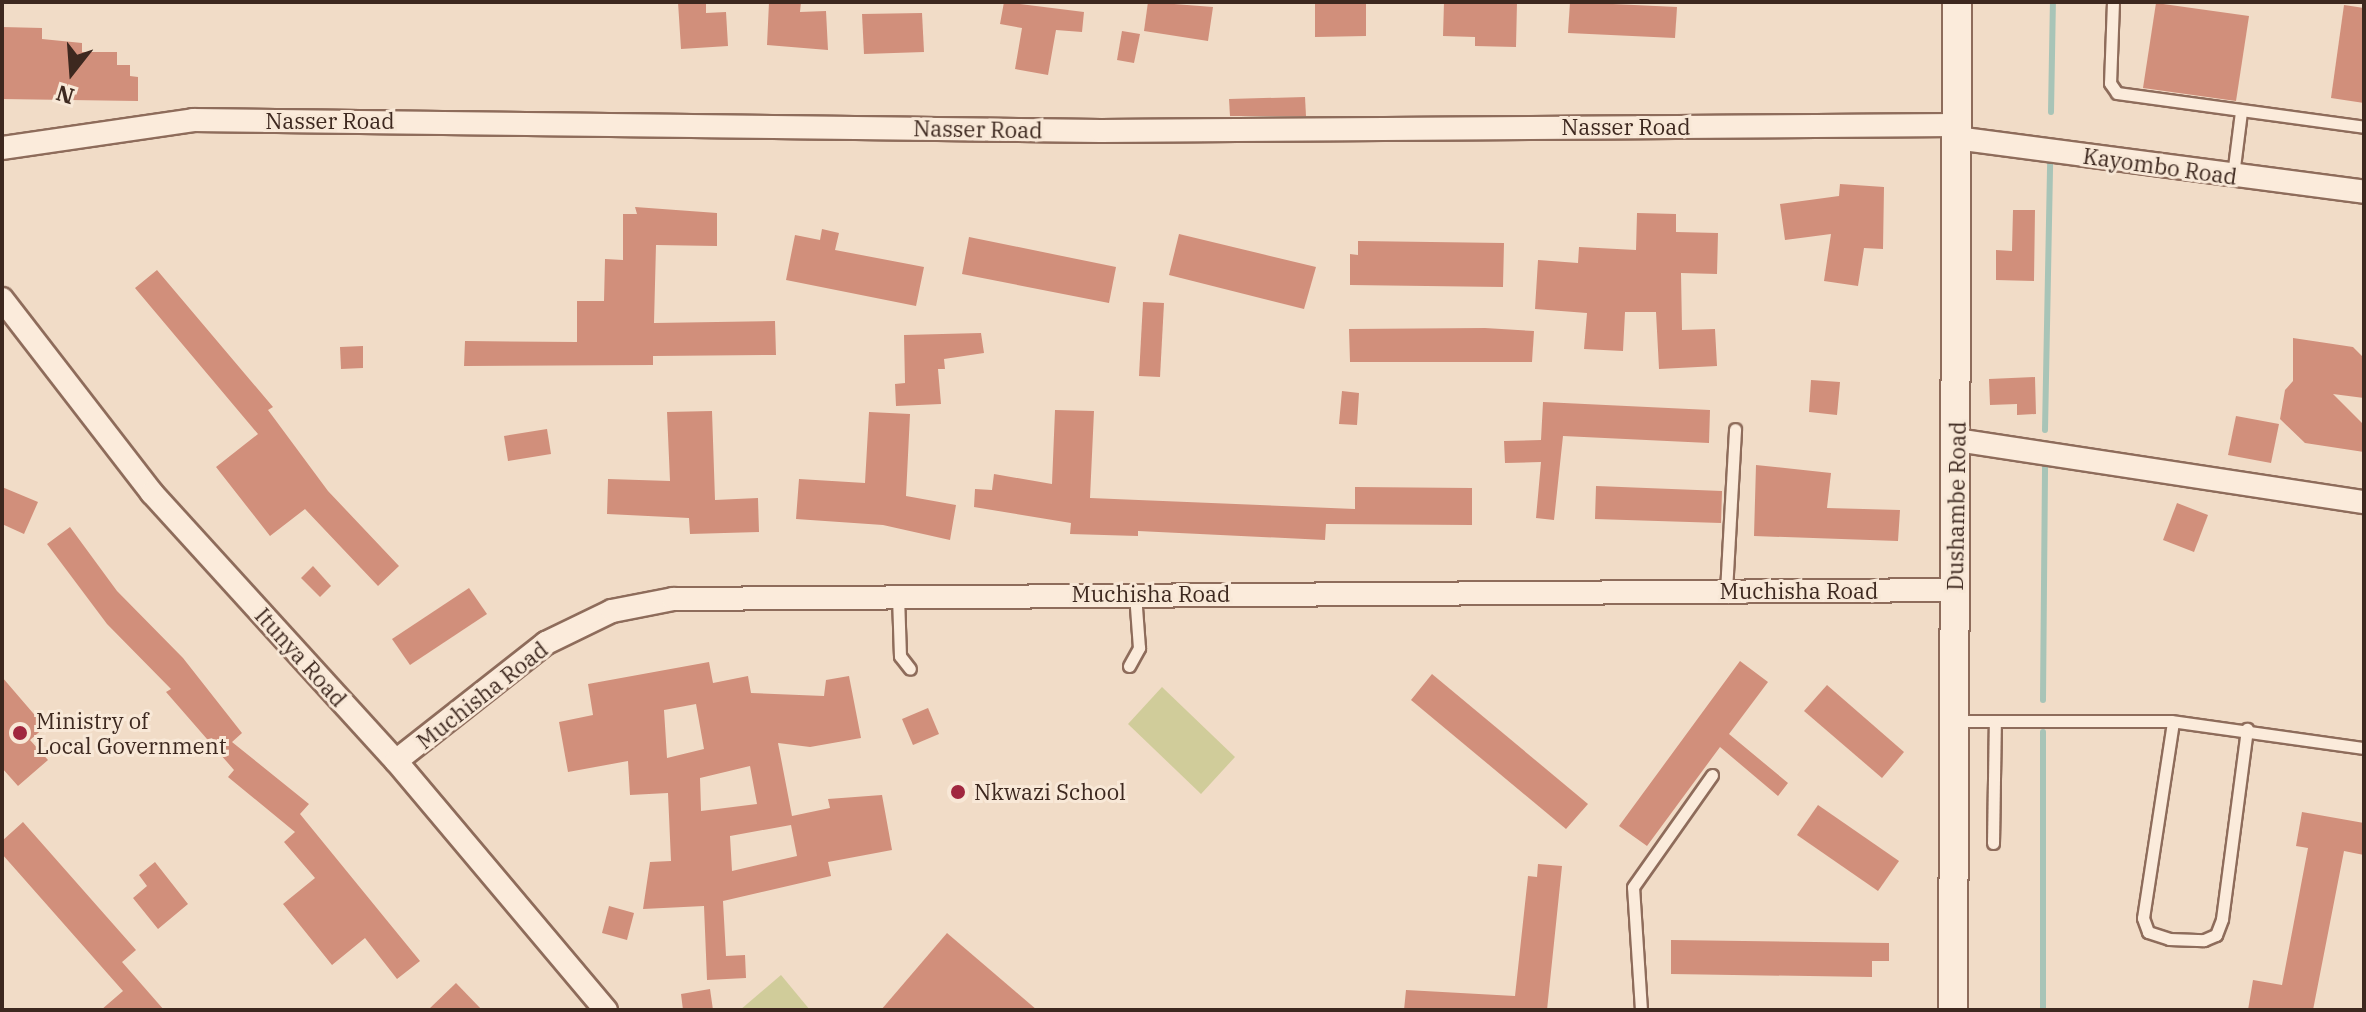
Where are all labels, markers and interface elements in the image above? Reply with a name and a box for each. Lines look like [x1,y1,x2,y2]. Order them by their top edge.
north arrow [32,32,112,112]
text: N [52,79,77,112]
street label: Nasser Road [265,108,395,134]
street label: Nasser Road [1561,114,1691,140]
street label: Nasser Road [913,115,1043,143]
street label: Kayombo Road [2081,142,2239,190]
street label: Dushambe Road [1941,421,1971,591]
street label: Muchisha Road [1720,578,1878,604]
street label: Muchisha Road [1072,581,1230,607]
street label: Itunya Road [250,602,352,712]
street label: Muchisha Road [411,636,553,754]
place label: Ministry of Local Government [36,707,226,758]
marker: Ministry of Local Government [11,724,29,742]
place label: Nkwazi School [974,779,1126,805]
marker: Nkwazi School [949,783,967,801]

